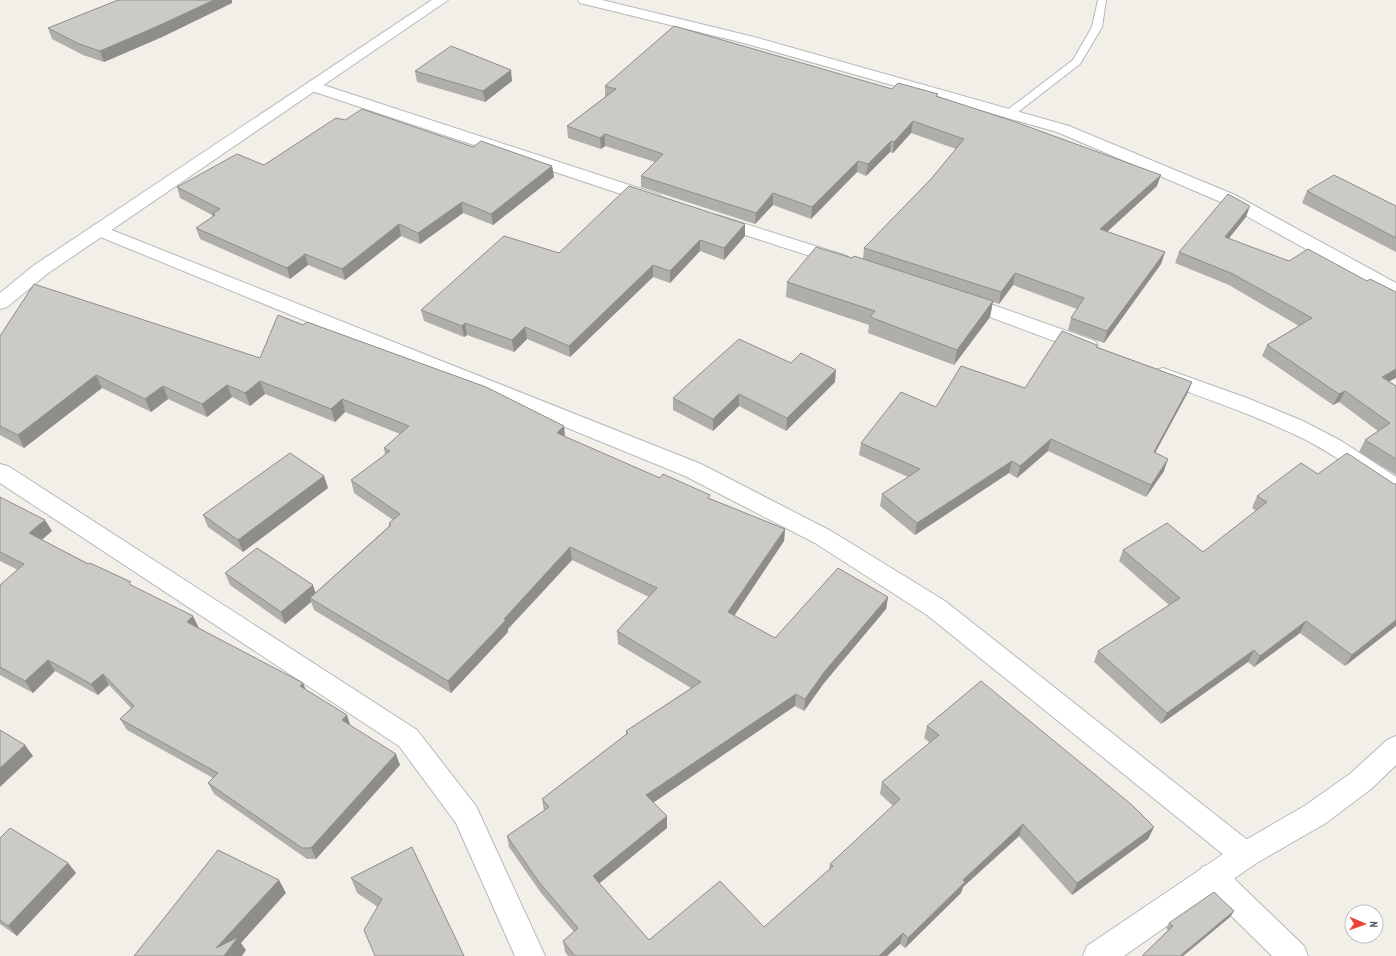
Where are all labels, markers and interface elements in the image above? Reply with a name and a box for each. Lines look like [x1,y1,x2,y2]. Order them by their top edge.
north arrow [1344,904,1384,944]
text: N [1367,921,1381,928]

